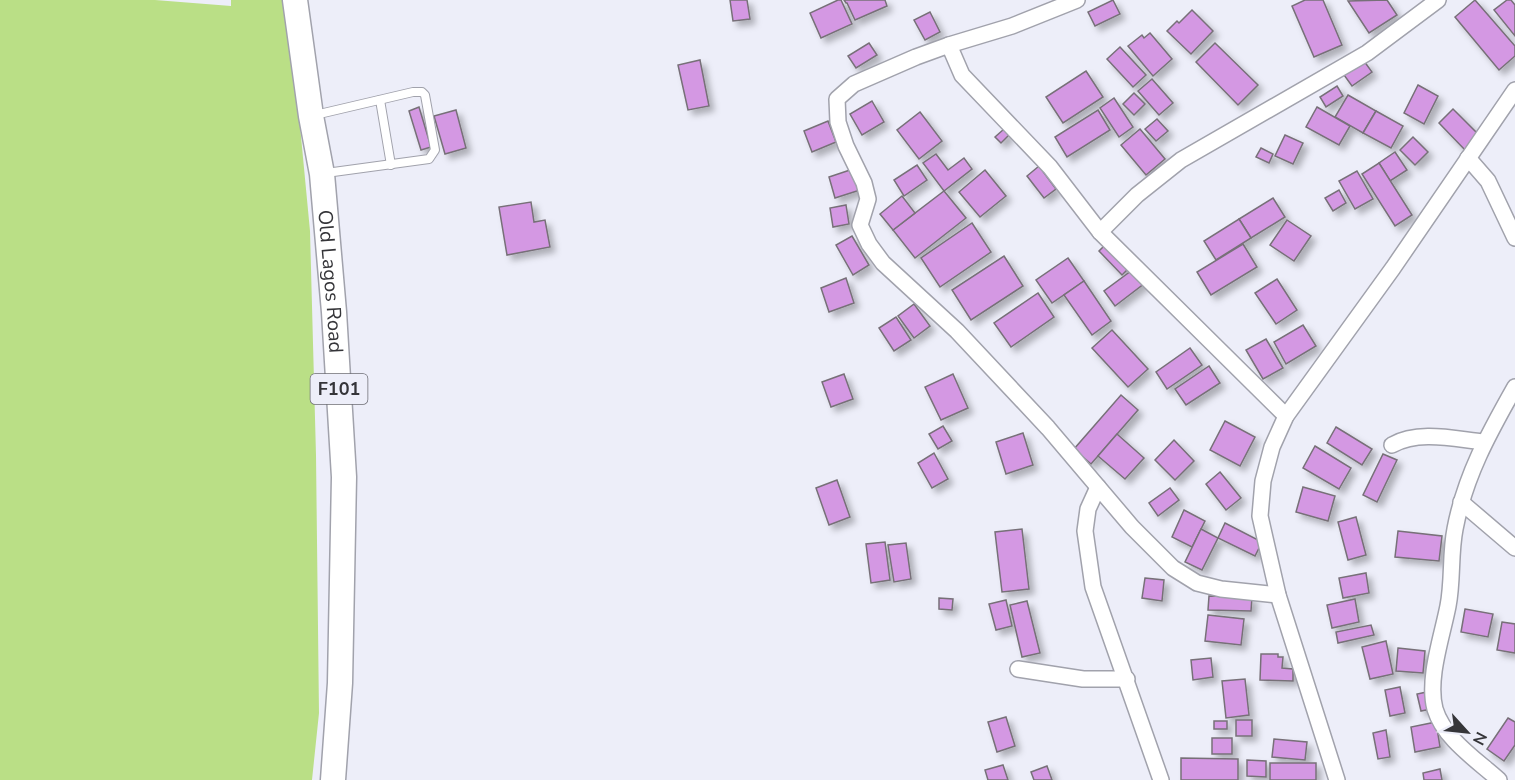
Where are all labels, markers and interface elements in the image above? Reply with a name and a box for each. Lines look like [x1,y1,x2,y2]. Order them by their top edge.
street label: Old Lagos Road [312,209,350,354]
road number: F101 [310,374,368,404]
north arrow [1437,702,1497,762]
text: N [1467,728,1492,749]

